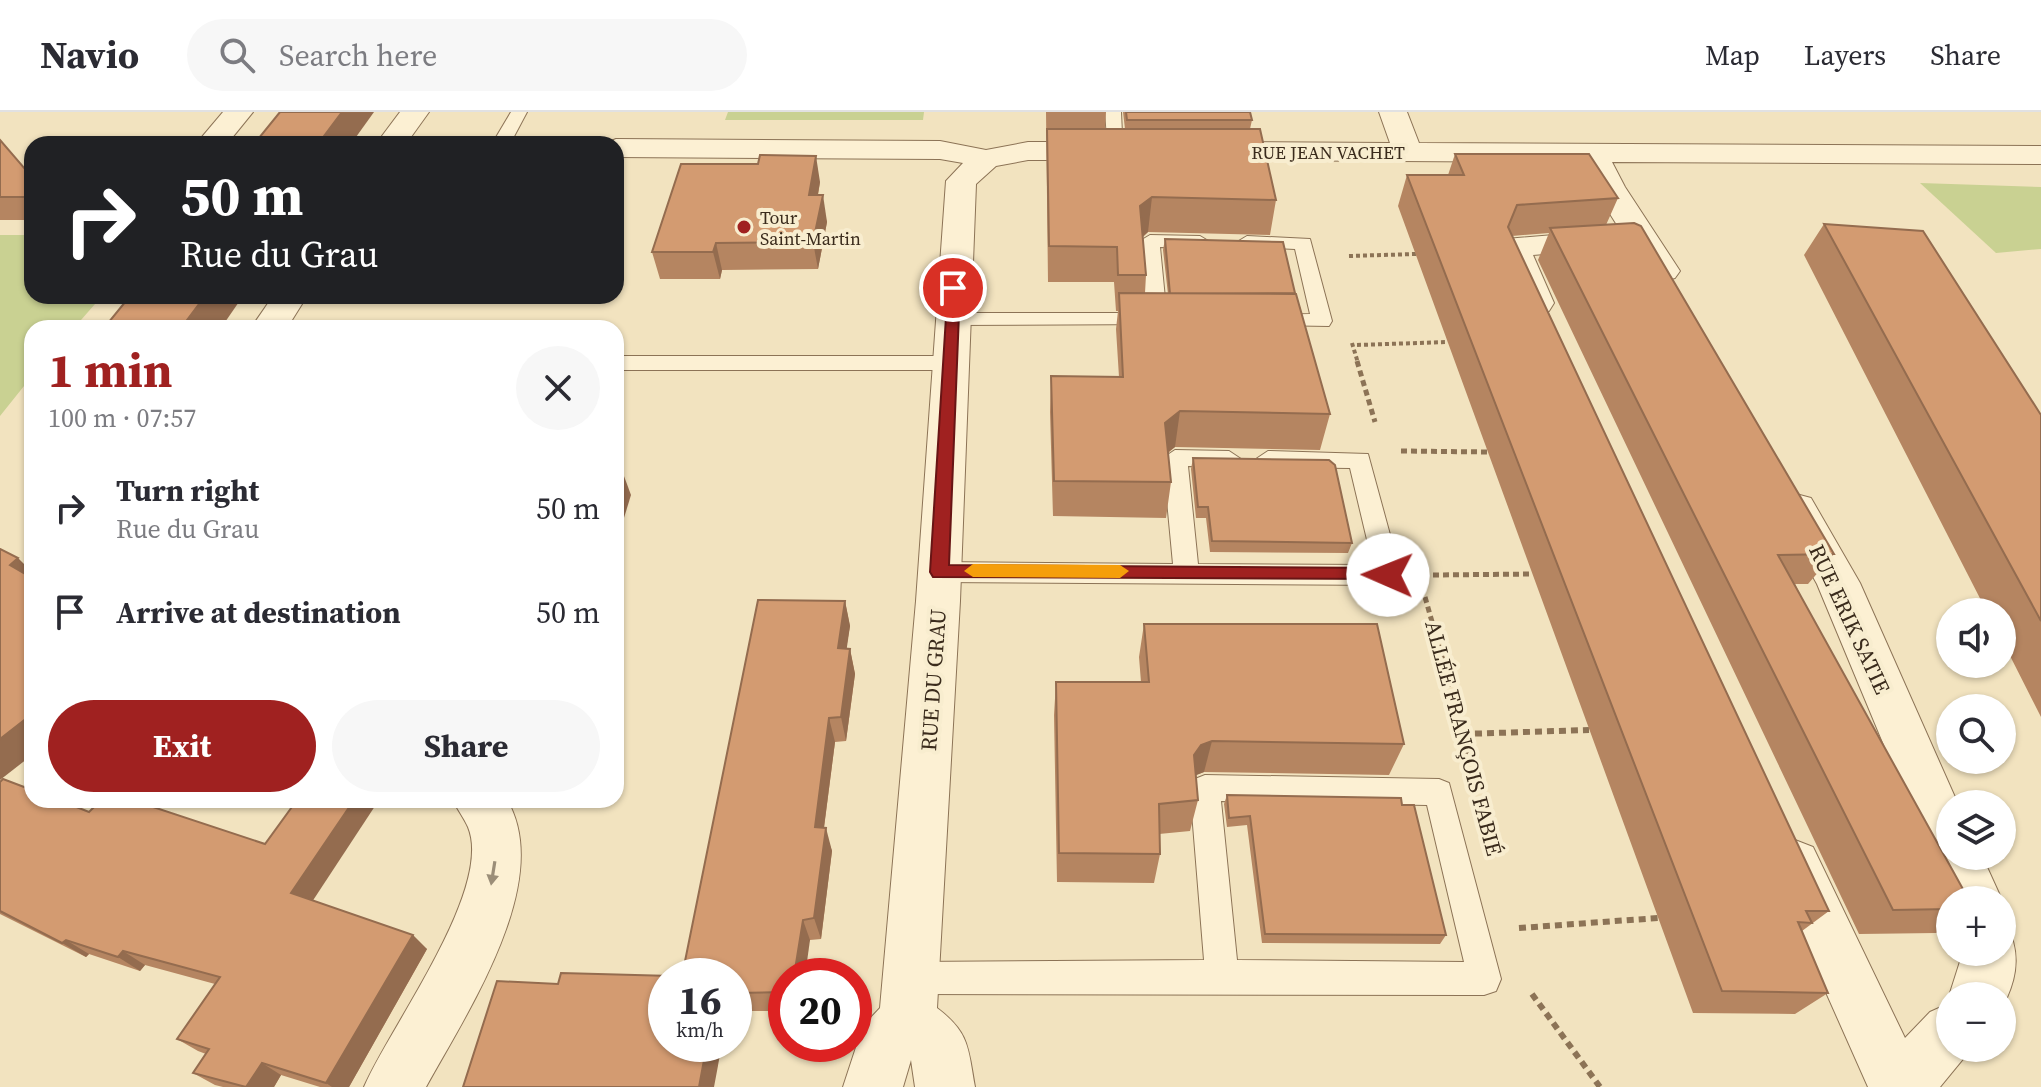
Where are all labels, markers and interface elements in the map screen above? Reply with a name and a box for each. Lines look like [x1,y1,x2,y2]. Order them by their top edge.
search box [187,19,747,91]
text: Navio [40,29,139,81]
icon: search [215,33,259,77]
text: Search here [279,35,437,76]
text: Map [1705,36,1760,74]
text: Layers [1804,36,1886,74]
text: Share [1930,36,2001,74]
street label: RUE JEAN VACHET [1251,140,1405,165]
text: 50 m [180,157,303,234]
icon: right [48,168,152,272]
place label: Tour Saint-Martin [760,205,861,251]
marker: Tour Saint-Martin [735,218,753,236]
text: Rue du Grau [180,230,379,279]
pin [919,254,987,322]
icon: arrive [931,266,975,310]
text: 1 min [48,337,173,403]
button: close [516,346,600,430]
text: 100 m · 07:57 [48,400,196,436]
text: Turn right [116,470,259,511]
icon: right [48,486,92,530]
text: 50 m [536,488,600,529]
text: Rue du Grau [116,511,259,547]
position arrow [1346,533,1430,617]
street label: RUE ERIK SATIE [1802,539,1898,699]
icon: arrive [48,590,92,634]
text: Arrive at destination [116,592,401,633]
text: 50 m [536,592,600,633]
map controls [1936,598,2016,1062]
button: sound [1936,598,2016,678]
street label: RUE DU GRAU [913,608,953,752]
street label: ALLÉE FRANÇOIS FABIÉ [1418,617,1510,859]
button: search [1936,694,2016,774]
button: Exit [48,700,316,792]
button: Share [332,700,600,792]
button: layers [1936,790,2016,870]
one-way arrow [487,861,499,886]
button: + [1936,886,2016,966]
speed limit sign: 20 [768,958,872,1062]
text: 16 [678,973,722,1027]
button: − [1936,982,2016,1062]
text: km/h [676,1016,724,1044]

